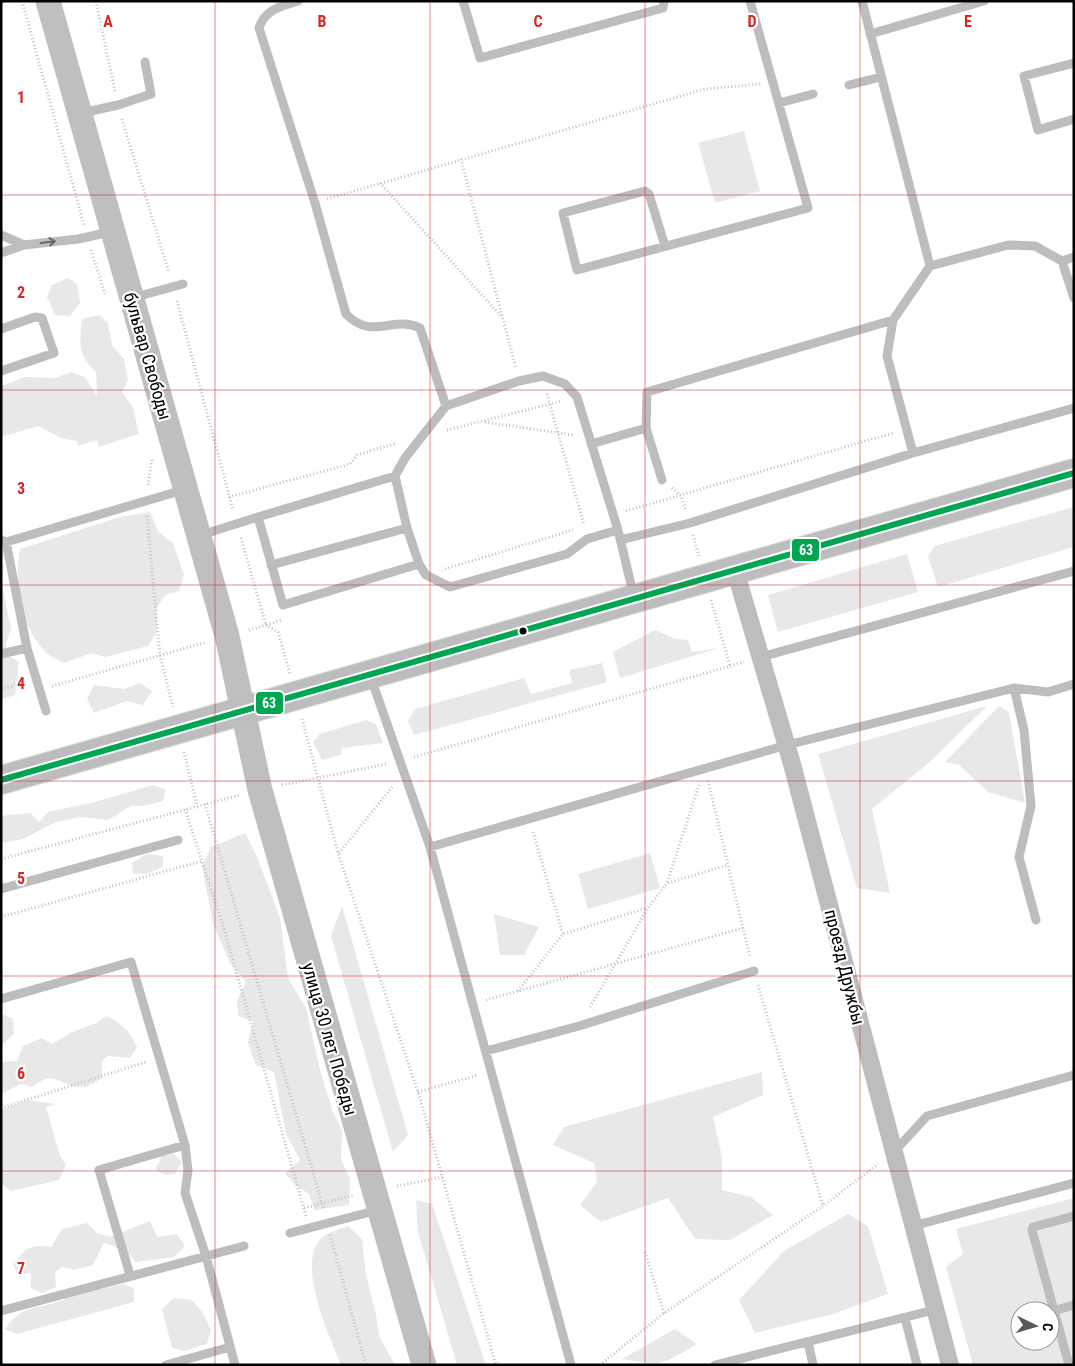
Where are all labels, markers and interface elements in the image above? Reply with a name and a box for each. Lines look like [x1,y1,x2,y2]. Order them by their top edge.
text: A [103,12,113,31]
text: B [318,12,327,31]
text: C [533,12,543,31]
text: D [747,12,757,31]
text: E [964,12,972,31]
text: 1 [17,88,25,107]
one-way arrow [39,237,55,247]
text: 2 [17,283,25,302]
street label: бульвар Свободы [120,290,176,422]
text: 3 [17,479,25,498]
line badge: 63 [791,538,820,562]
text: 63 [799,542,813,558]
unlabelled marker [518,626,528,636]
text: 4 [17,674,25,693]
line badge: 63 [255,691,284,715]
text: 63 [262,695,276,711]
text: 5 [17,869,25,888]
street label: проезд Дружбы [820,907,870,1027]
street label: улица 30 лет Победы [298,960,362,1118]
text: 6 [17,1064,25,1083]
text: 7 [17,1259,25,1278]
north arrow [1010,1301,1060,1351]
text: С [1040,1322,1056,1332]

